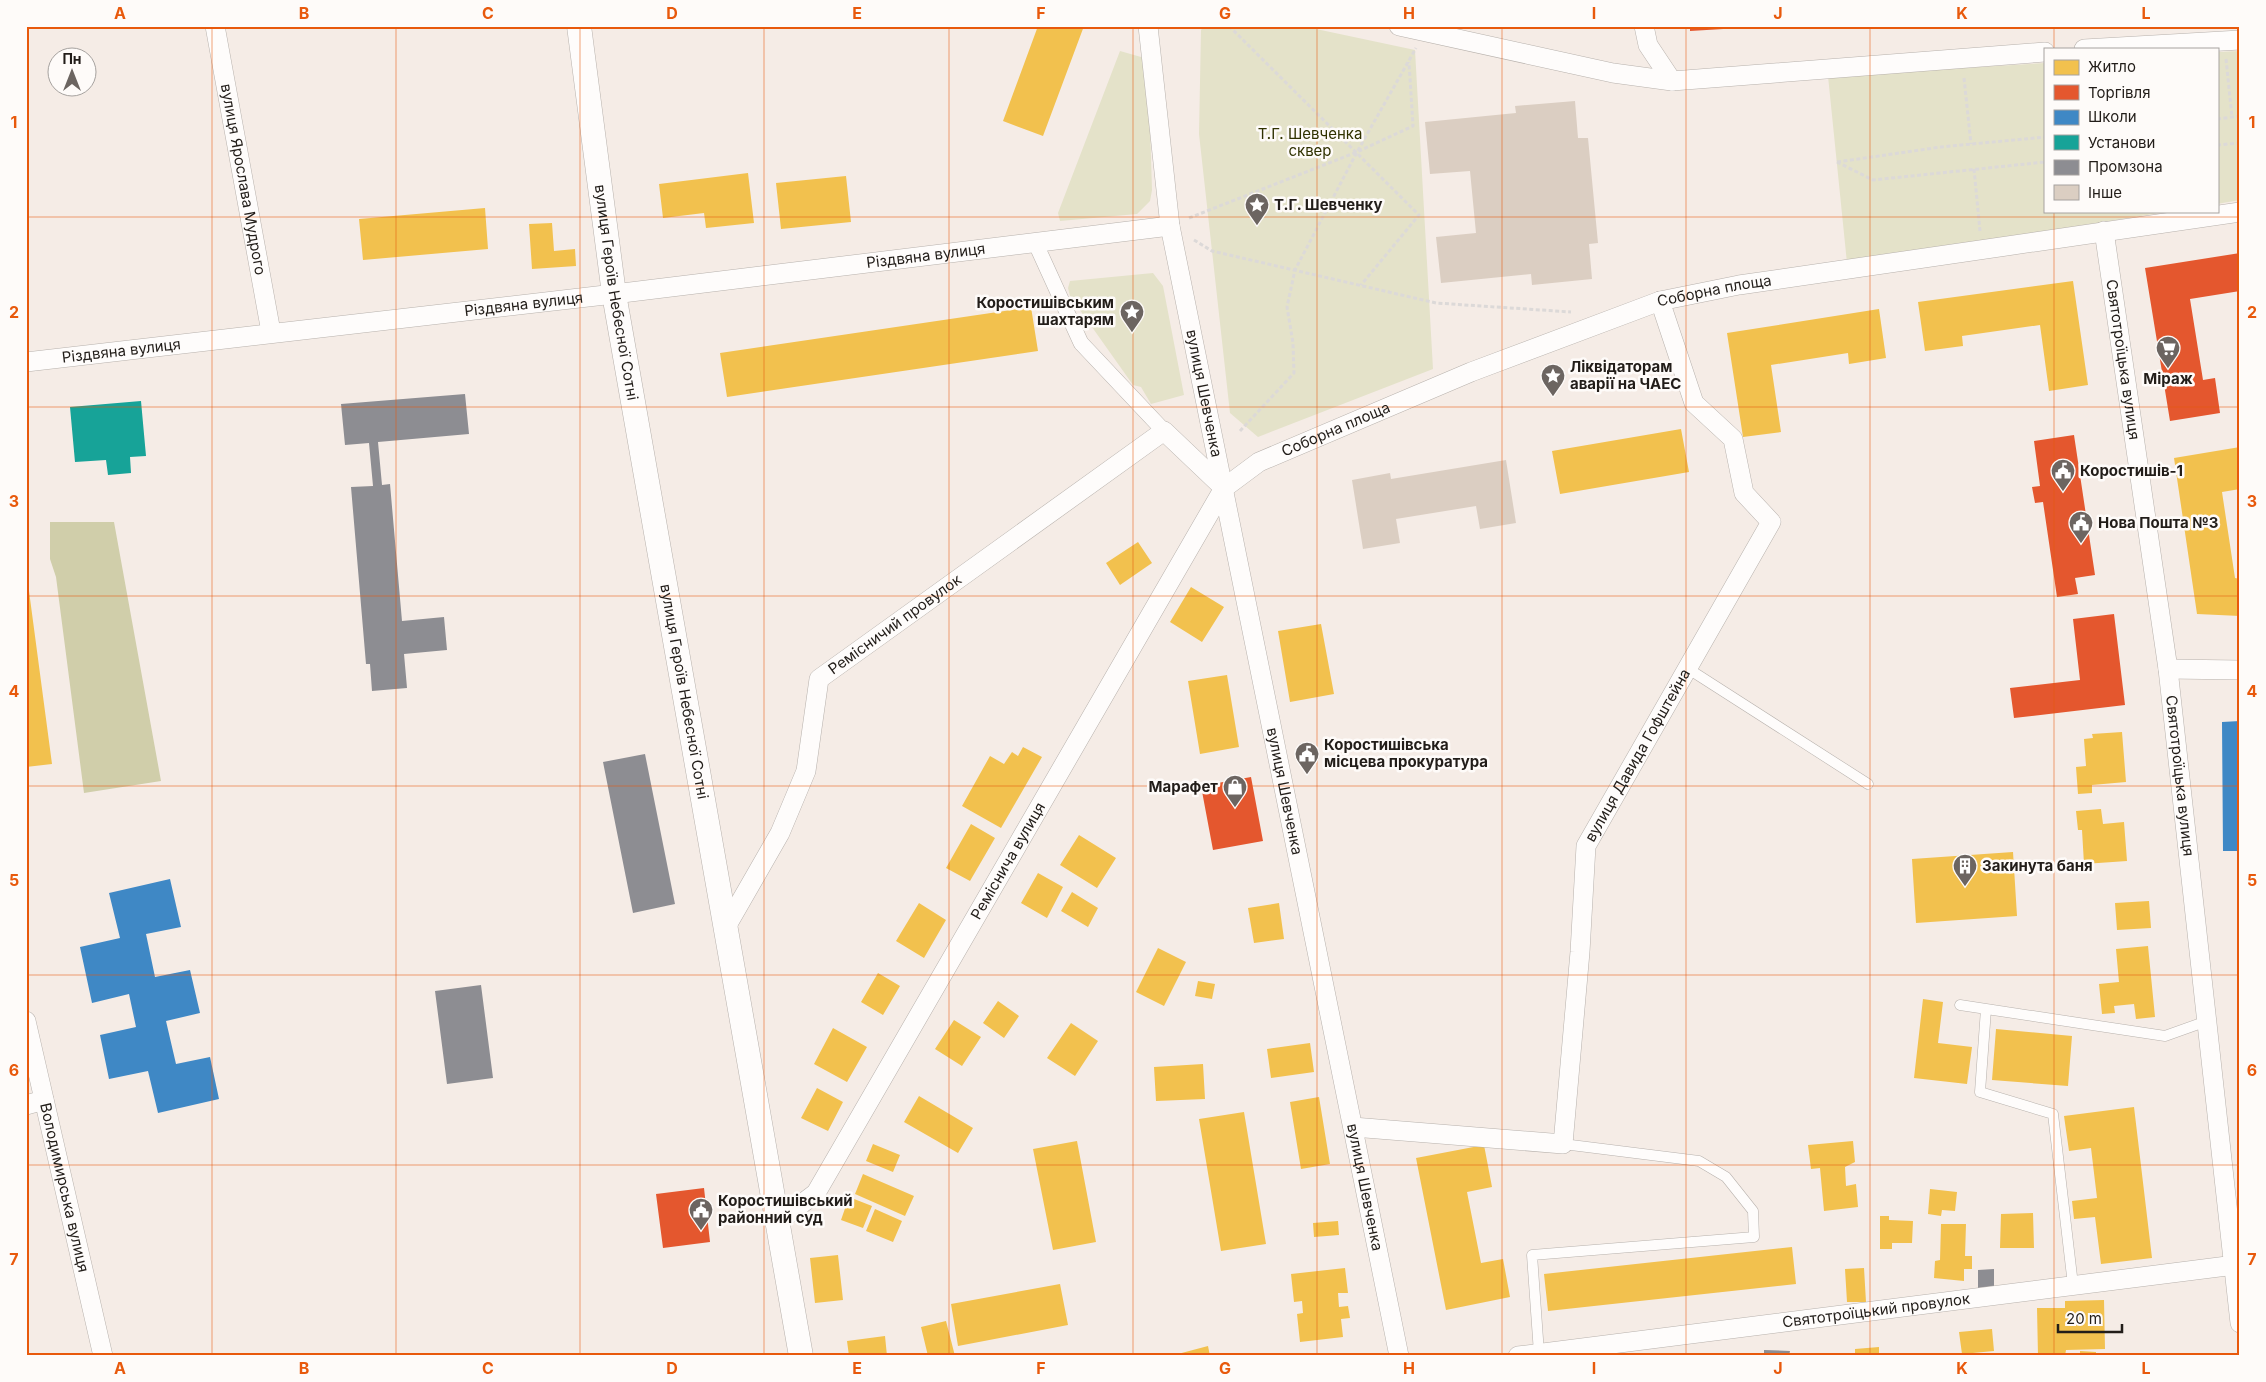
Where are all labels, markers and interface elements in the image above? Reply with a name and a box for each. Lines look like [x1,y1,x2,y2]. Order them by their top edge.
text: A [114,3,126,23]
text: B [299,3,309,23]
text: C [482,3,494,23]
text: D [666,3,678,23]
text: E [852,3,862,23]
text: F [1036,3,1046,23]
text: G [1219,3,1231,23]
text: H [1403,3,1415,23]
text: I [1592,3,1596,23]
text: J [1773,3,1783,23]
text: K [1956,3,1968,23]
text: L [2141,3,2151,23]
north arrow [48,48,98,98]
legend [2044,48,2218,212]
text: Пн [62,50,82,67]
text: Житло [2088,57,2136,76]
street label: вулиця Ярослава Мудрого [217,82,270,277]
text: Торгівля [2088,83,2151,102]
text: Школи [2088,107,2137,126]
text: 1 [11,112,17,132]
text: 1 [2249,112,2255,132]
park label: Т.Г. Шевченка сквер [1258,124,1362,160]
text: Установи [2088,133,2155,152]
text: Промзона [2088,157,2163,176]
street label: вулиця Героїв Небесної Сотні [591,183,643,402]
text: Інше [2088,183,2122,202]
place icon: Т.Г. Шевченку [1244,192,1270,226]
place label: Т.Г. Шевченку [1274,195,1382,214]
street label: Різдвяна вулиця [865,239,986,272]
street label: Соборна площа [1655,270,1773,310]
street label: Святотроїцька вулиця [2102,278,2144,441]
street label: Різдвяна вулиця [463,288,584,320]
place label: Коростишівським шахтарям [976,293,1114,329]
place icon: Коростишівським шахтарям [1119,299,1145,333]
text: 2 [9,302,19,322]
text: 2 [2247,302,2257,322]
street label: вулиця Шевченка [1182,328,1227,459]
street label: Різдвяна вулиця [61,334,182,367]
supermarket icon: Міраж [2155,335,2181,369]
place label: Ліквідаторам аварії на ЧАЕС [1570,357,1681,393]
place icon: Ліквідаторам аварії на ЧАЕС [1540,363,1566,397]
place label: Міраж [2143,369,2193,388]
street label: Соборна площа [1278,397,1393,460]
public building icon: Коростишів-1 [2050,458,2076,492]
place label: Коростишів-1 [2080,461,2183,480]
text: 3 [9,491,19,511]
text: 3 [2247,491,2257,511]
public building icon: Нова Пошта №3 [2068,510,2094,544]
place label: Нова Пошта №3 [2098,513,2219,532]
street label: Ремісничий провулок [824,570,965,678]
street label: вулиця Героїв Небесної Сотні [656,582,713,801]
street label: вулиця Давида Гофштейна [1580,665,1694,845]
text: 4 [9,681,20,701]
text: 4 [2247,681,2258,701]
street label: Святотроїцька вулиця [2162,694,2199,857]
street label: вулиця Шевченка [1263,726,1307,857]
place label: Коростишівська місцева прокуратура [1324,735,1488,771]
public building icon: Коростишівська місцева прокуратура [1294,741,1320,775]
shop icon: Марафет [1222,774,1248,808]
place label: Марафет [1149,777,1218,796]
street label: Реміснича вулиця [966,799,1049,923]
building icon: Закинута баня [1952,853,1978,887]
place label: Закинута баня [1982,856,2093,875]
text: 5 [9,870,19,890]
text: 5 [2247,870,2257,890]
text: 6 [9,1060,19,1080]
text: 6 [2247,1060,2257,1080]
street label: Володимирська вулиця [36,1101,93,1274]
street label: вулиця Шевченка [1343,1122,1387,1253]
place label: Коростишівський районний суд [718,1191,853,1227]
public building icon: Коростишівський районний суд [688,1197,714,1231]
text: 7 [9,1249,19,1269]
text: 7 [2247,1249,2257,1269]
street label: Святотроїцький провулок [1781,1289,1971,1331]
scale bar [2058,1302,2122,1334]
text: 20 m [2066,1309,2102,1328]
text: A [114,1358,126,1378]
text: B [299,1358,309,1378]
text: C [482,1358,494,1378]
text: D [666,1358,678,1378]
text: E [852,1358,862,1378]
text: F [1036,1358,1046,1378]
text: G [1219,1358,1231,1378]
text: H [1403,1358,1415,1378]
text: I [1592,1358,1596,1378]
text: J [1773,1358,1783,1378]
text: K [1956,1358,1968,1378]
text: L [2141,1358,2151,1378]

